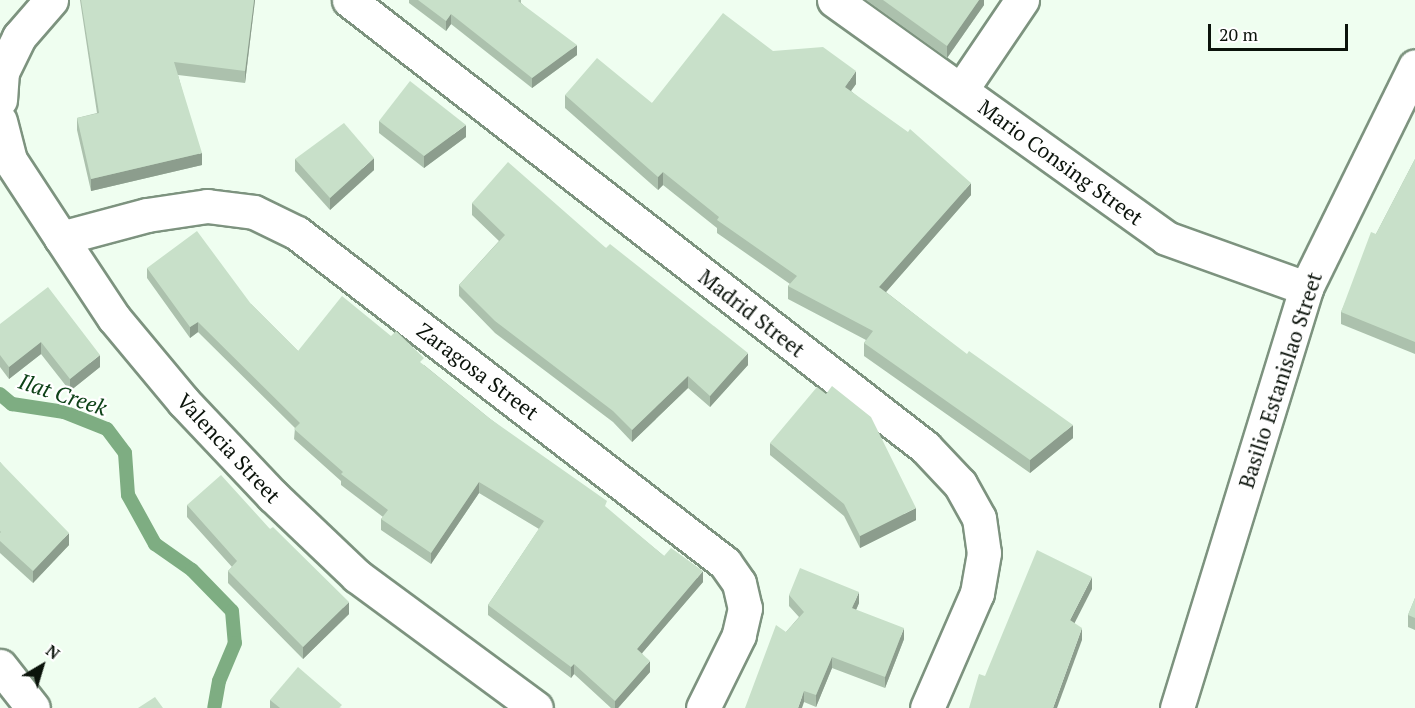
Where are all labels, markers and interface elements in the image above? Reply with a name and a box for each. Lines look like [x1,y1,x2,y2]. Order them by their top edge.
scale bar [1211,12,1350,50]
text: 20 m [1219,22,1258,46]
street label: Mario Consing Street [974,94,1148,230]
street label: Madrid Street [694,264,810,362]
street label: Basilio Estanislao Street [1233,269,1327,491]
street label: Zaragosa Street [412,317,544,425]
water label: Ilat Creek [16,367,110,421]
street label: Valencia Street [172,388,286,508]
north arrow [12,636,72,696]
text: N [42,639,65,664]

